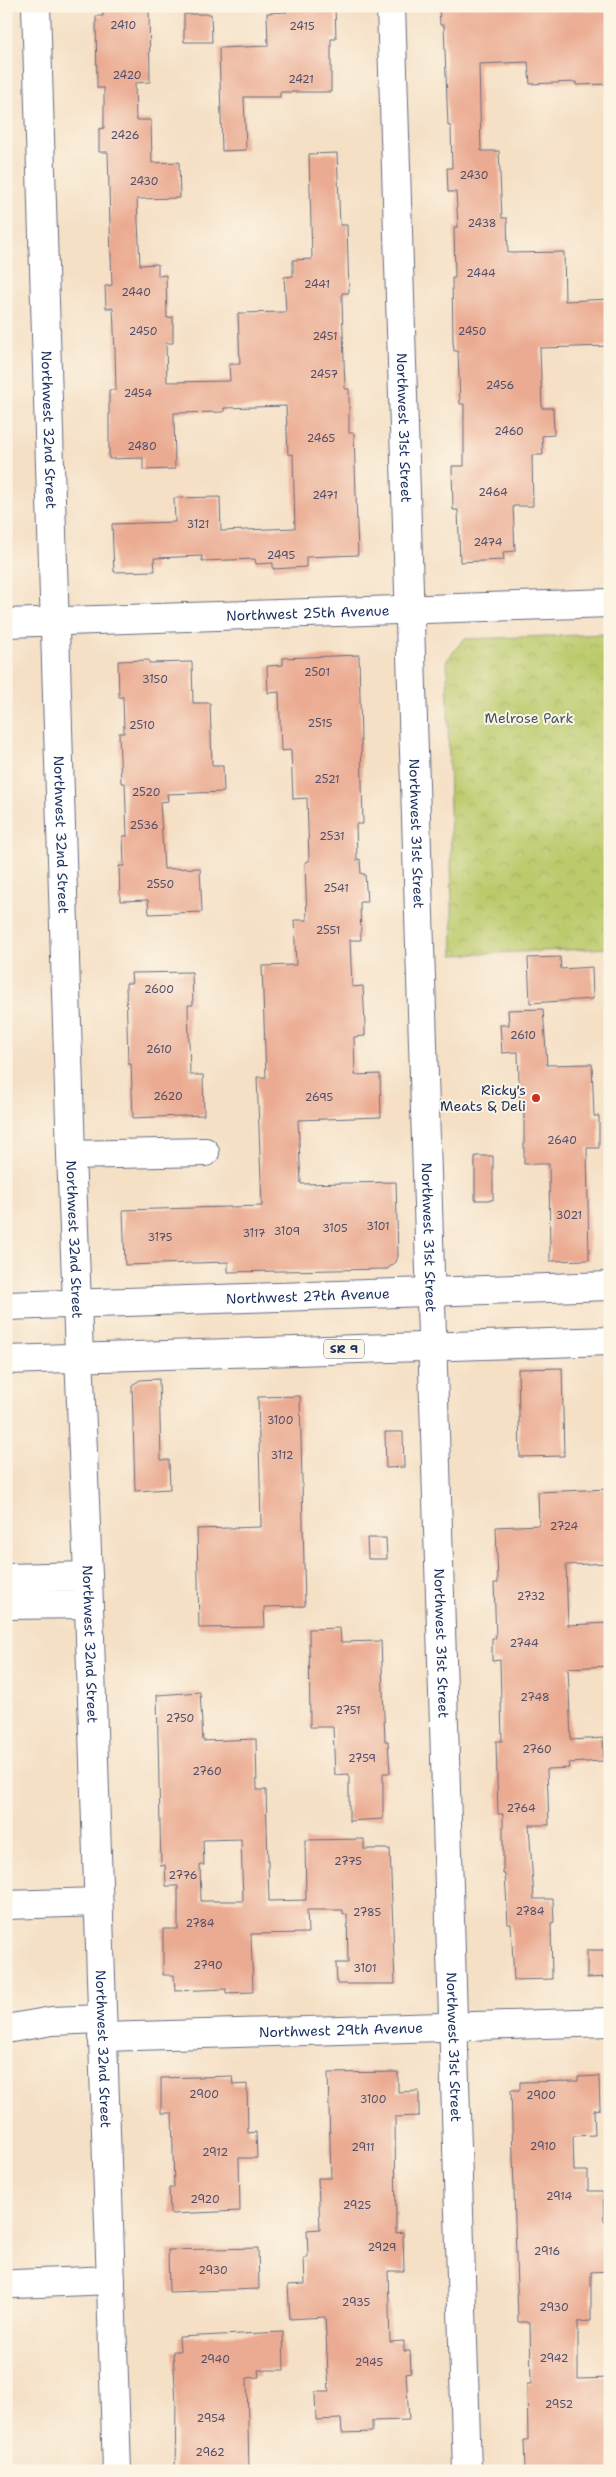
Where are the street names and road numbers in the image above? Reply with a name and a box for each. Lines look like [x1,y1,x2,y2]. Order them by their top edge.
street label: Northwest 32nd Street [38,350,60,509]
street label: Northwest 31st Street [393,353,415,503]
street label: Northwest 25th Avenue [226,601,390,625]
street label: Northwest 32nd Street [50,755,73,914]
street label: Northwest 31st Street [405,758,428,909]
street label: Northwest 32nd Street [62,1160,87,1319]
street label: Northwest 31st Street [418,1162,440,1313]
street label: Northwest 27th Avenue [226,1284,390,1308]
road number: SR 9 [324,1340,364,1358]
street label: Northwest 32nd Street [79,1565,102,1723]
street label: Northwest 31st Street [430,1568,453,1718]
street label: Northwest 32nd Street [92,1969,115,2128]
street label: Northwest 31st Street [443,1972,465,2122]
street label: Northwest 29th Avenue [259,2019,423,2041]

